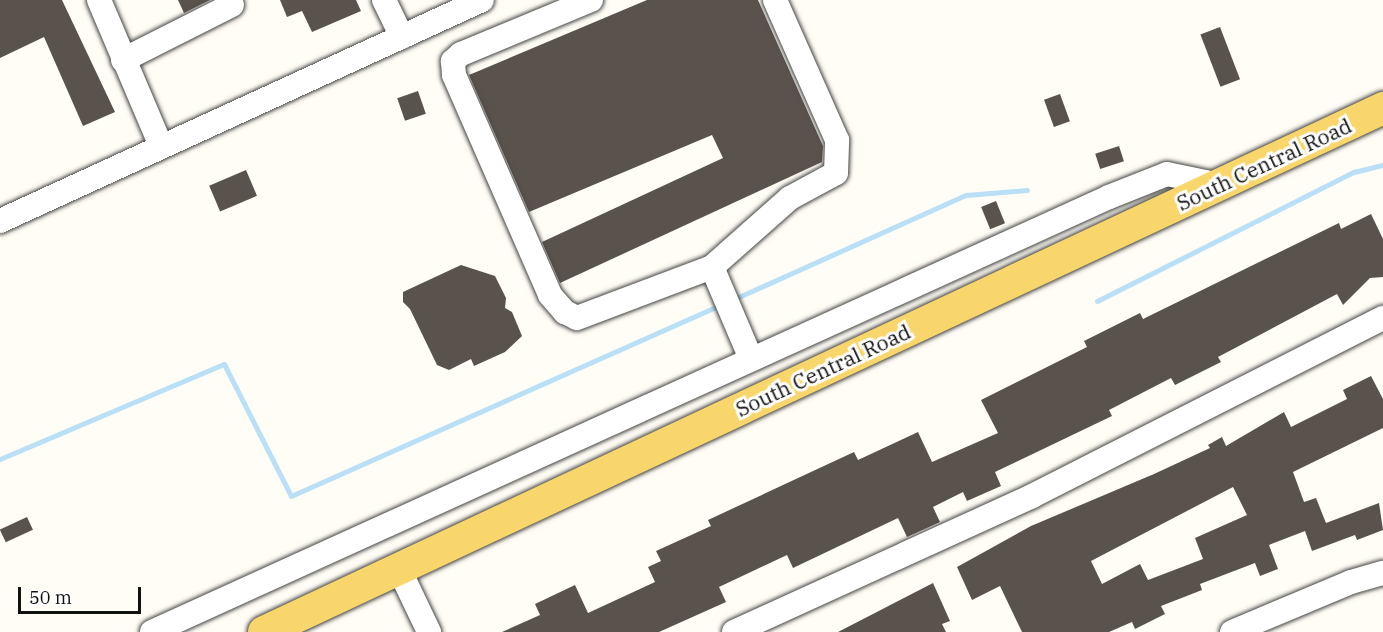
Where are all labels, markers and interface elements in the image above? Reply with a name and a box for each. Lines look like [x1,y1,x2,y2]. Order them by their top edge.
street label: South Central Road [1173,112,1355,216]
street label: South Central Road [732,318,914,422]
scale bar [21,575,144,613]
text: 50 m [29,586,72,609]

